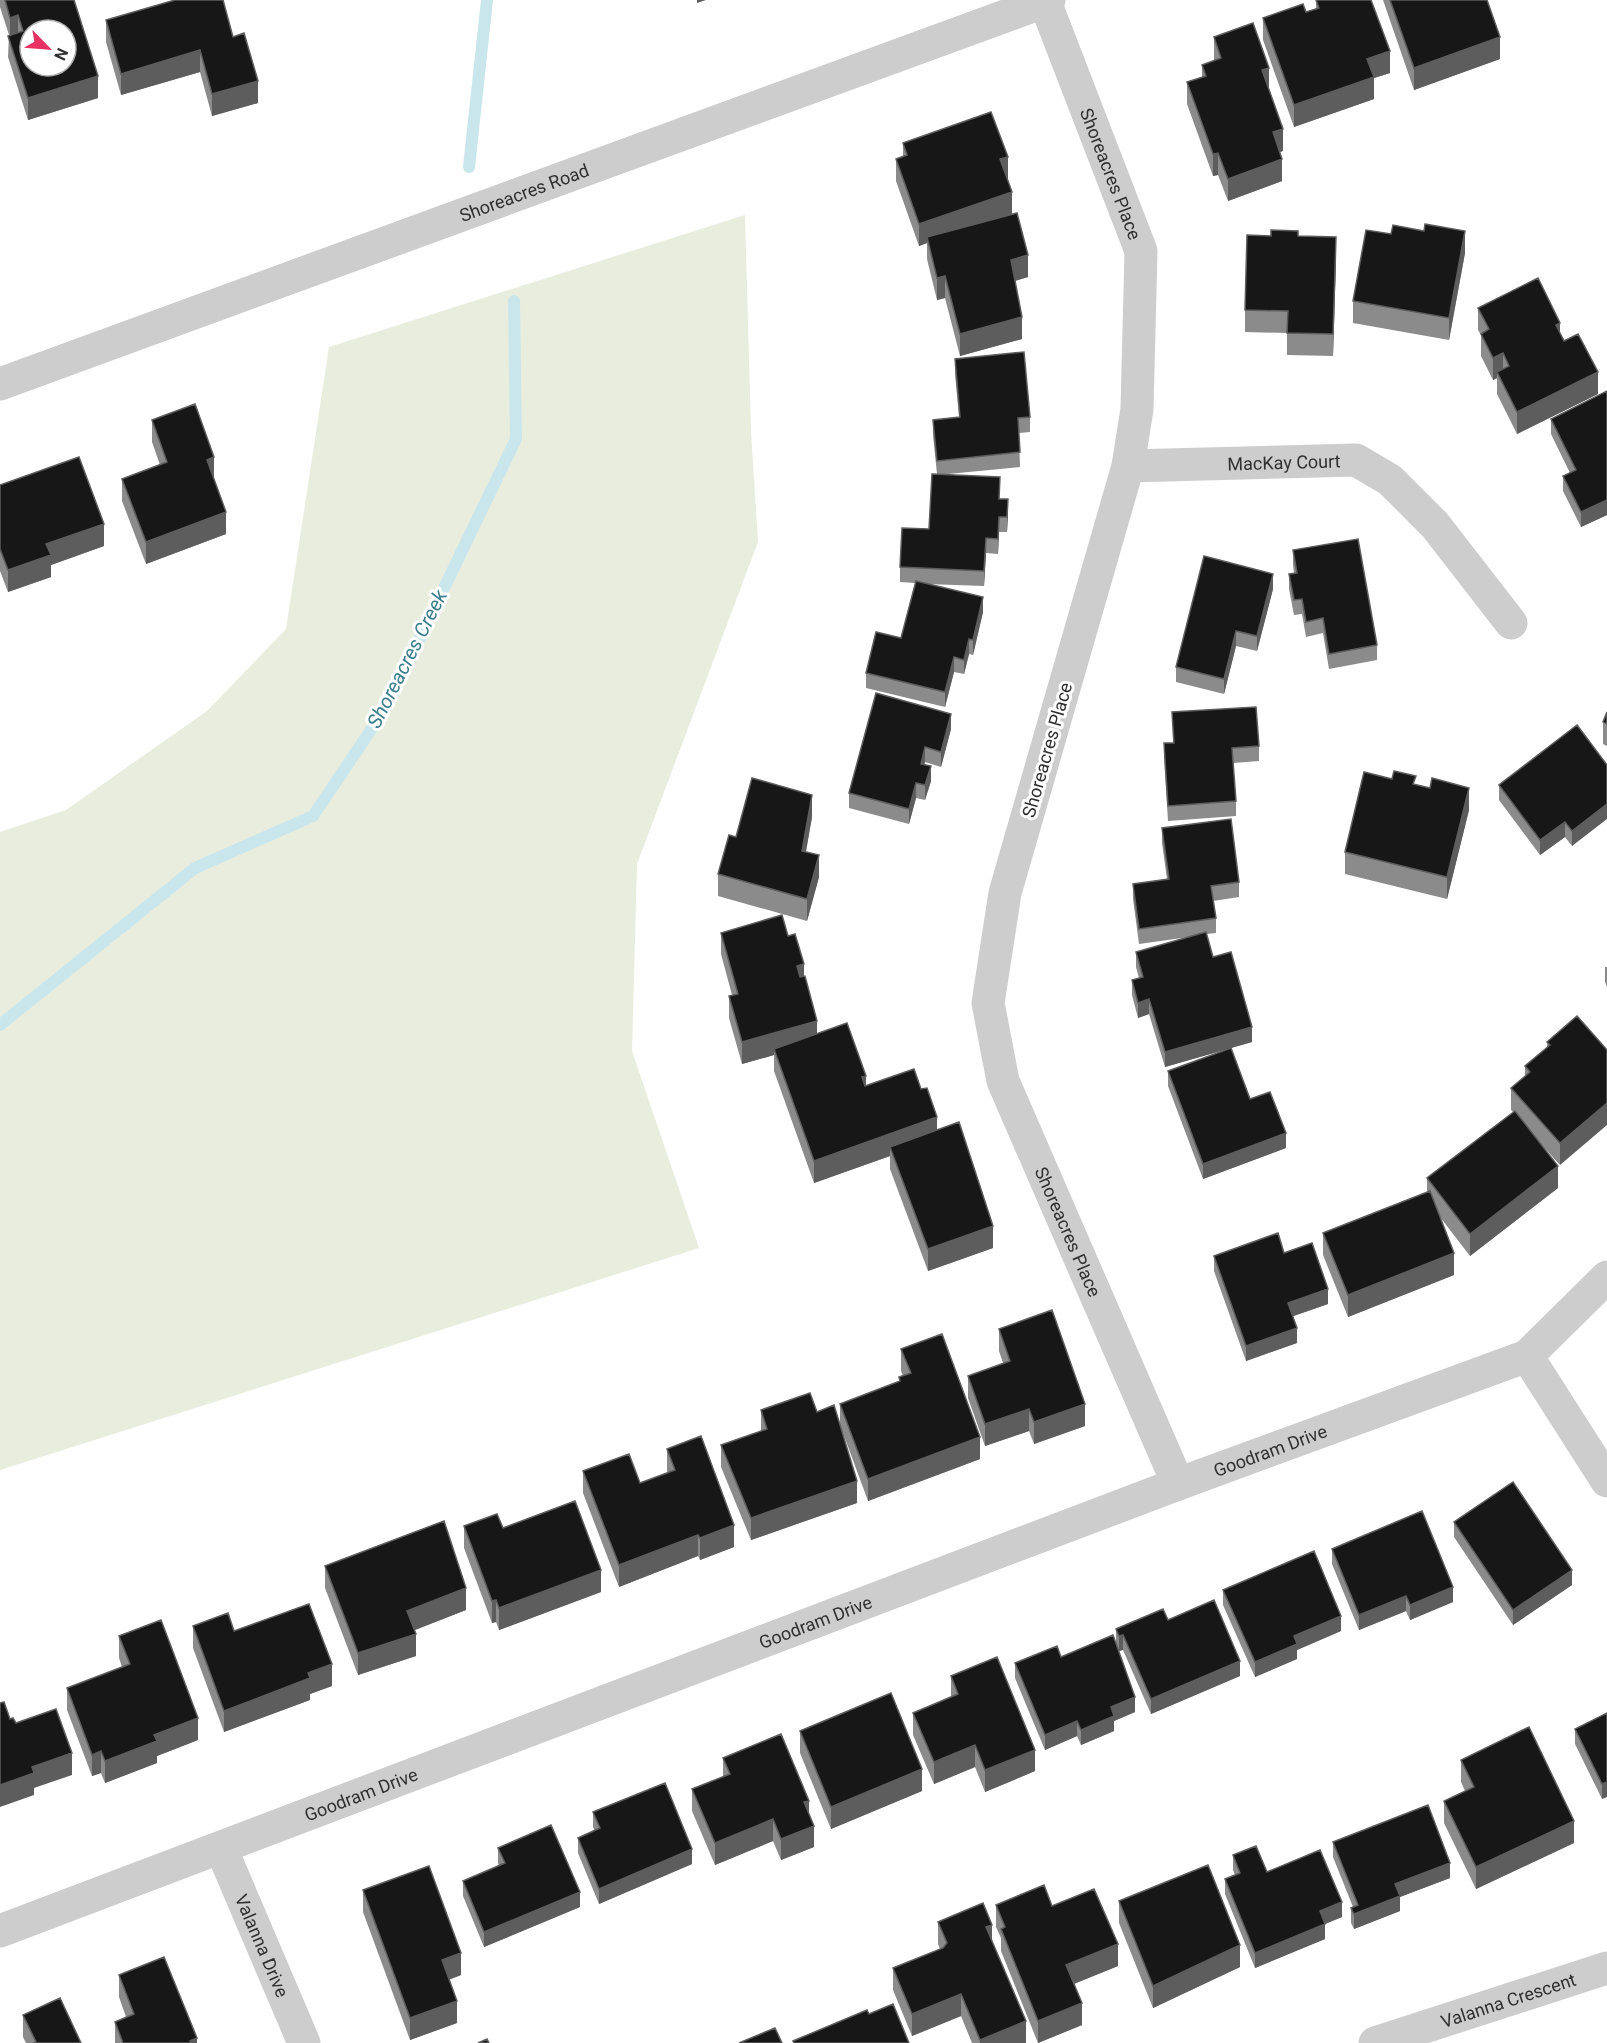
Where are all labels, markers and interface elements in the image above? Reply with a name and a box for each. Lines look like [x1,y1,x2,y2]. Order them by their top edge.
north arrow [18,18,78,78]
text: N [50,45,72,63]
street label: Shoreacres Place [1076,105,1146,242]
street label: Shoreacres Road [456,159,592,225]
street label: MacKay Court [1227,450,1341,474]
water label: Shoreacres Creek [362,585,453,732]
street label: Shoreacres Place [1018,680,1076,820]
street label: Shoreacres Place [1031,1164,1106,1300]
street label: Goodram Drive [1210,1420,1330,1481]
street label: Goodram Drive [756,1591,875,1653]
street label: Goodram Drive [301,1763,420,1825]
street label: Valanna Drive [231,1891,294,2000]
street label: Valanna Crescent [1438,1968,1578,2032]

